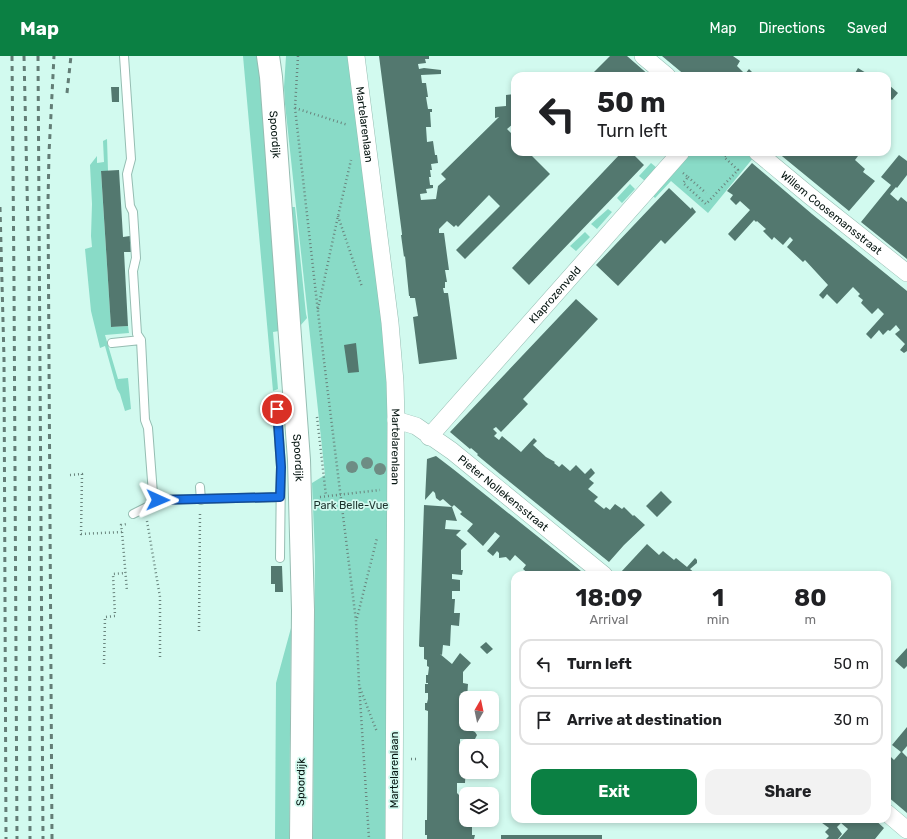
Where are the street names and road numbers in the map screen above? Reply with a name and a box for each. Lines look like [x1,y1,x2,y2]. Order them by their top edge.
street label: Martelarenlaan [353,86,376,163]
street label: Spoordijk [267,110,283,159]
street label: Willem Coosemansstraat [778,168,885,258]
street label: Klaprozenveld [526,263,584,326]
street label: Martelarenlaan [389,408,403,485]
street label: Spoordijk [291,433,306,482]
street label: Pieter Nollekensstraat [456,452,552,534]
street label: Martelarenlaan [388,732,401,808]
street label: Spoordijk [294,758,308,806]

